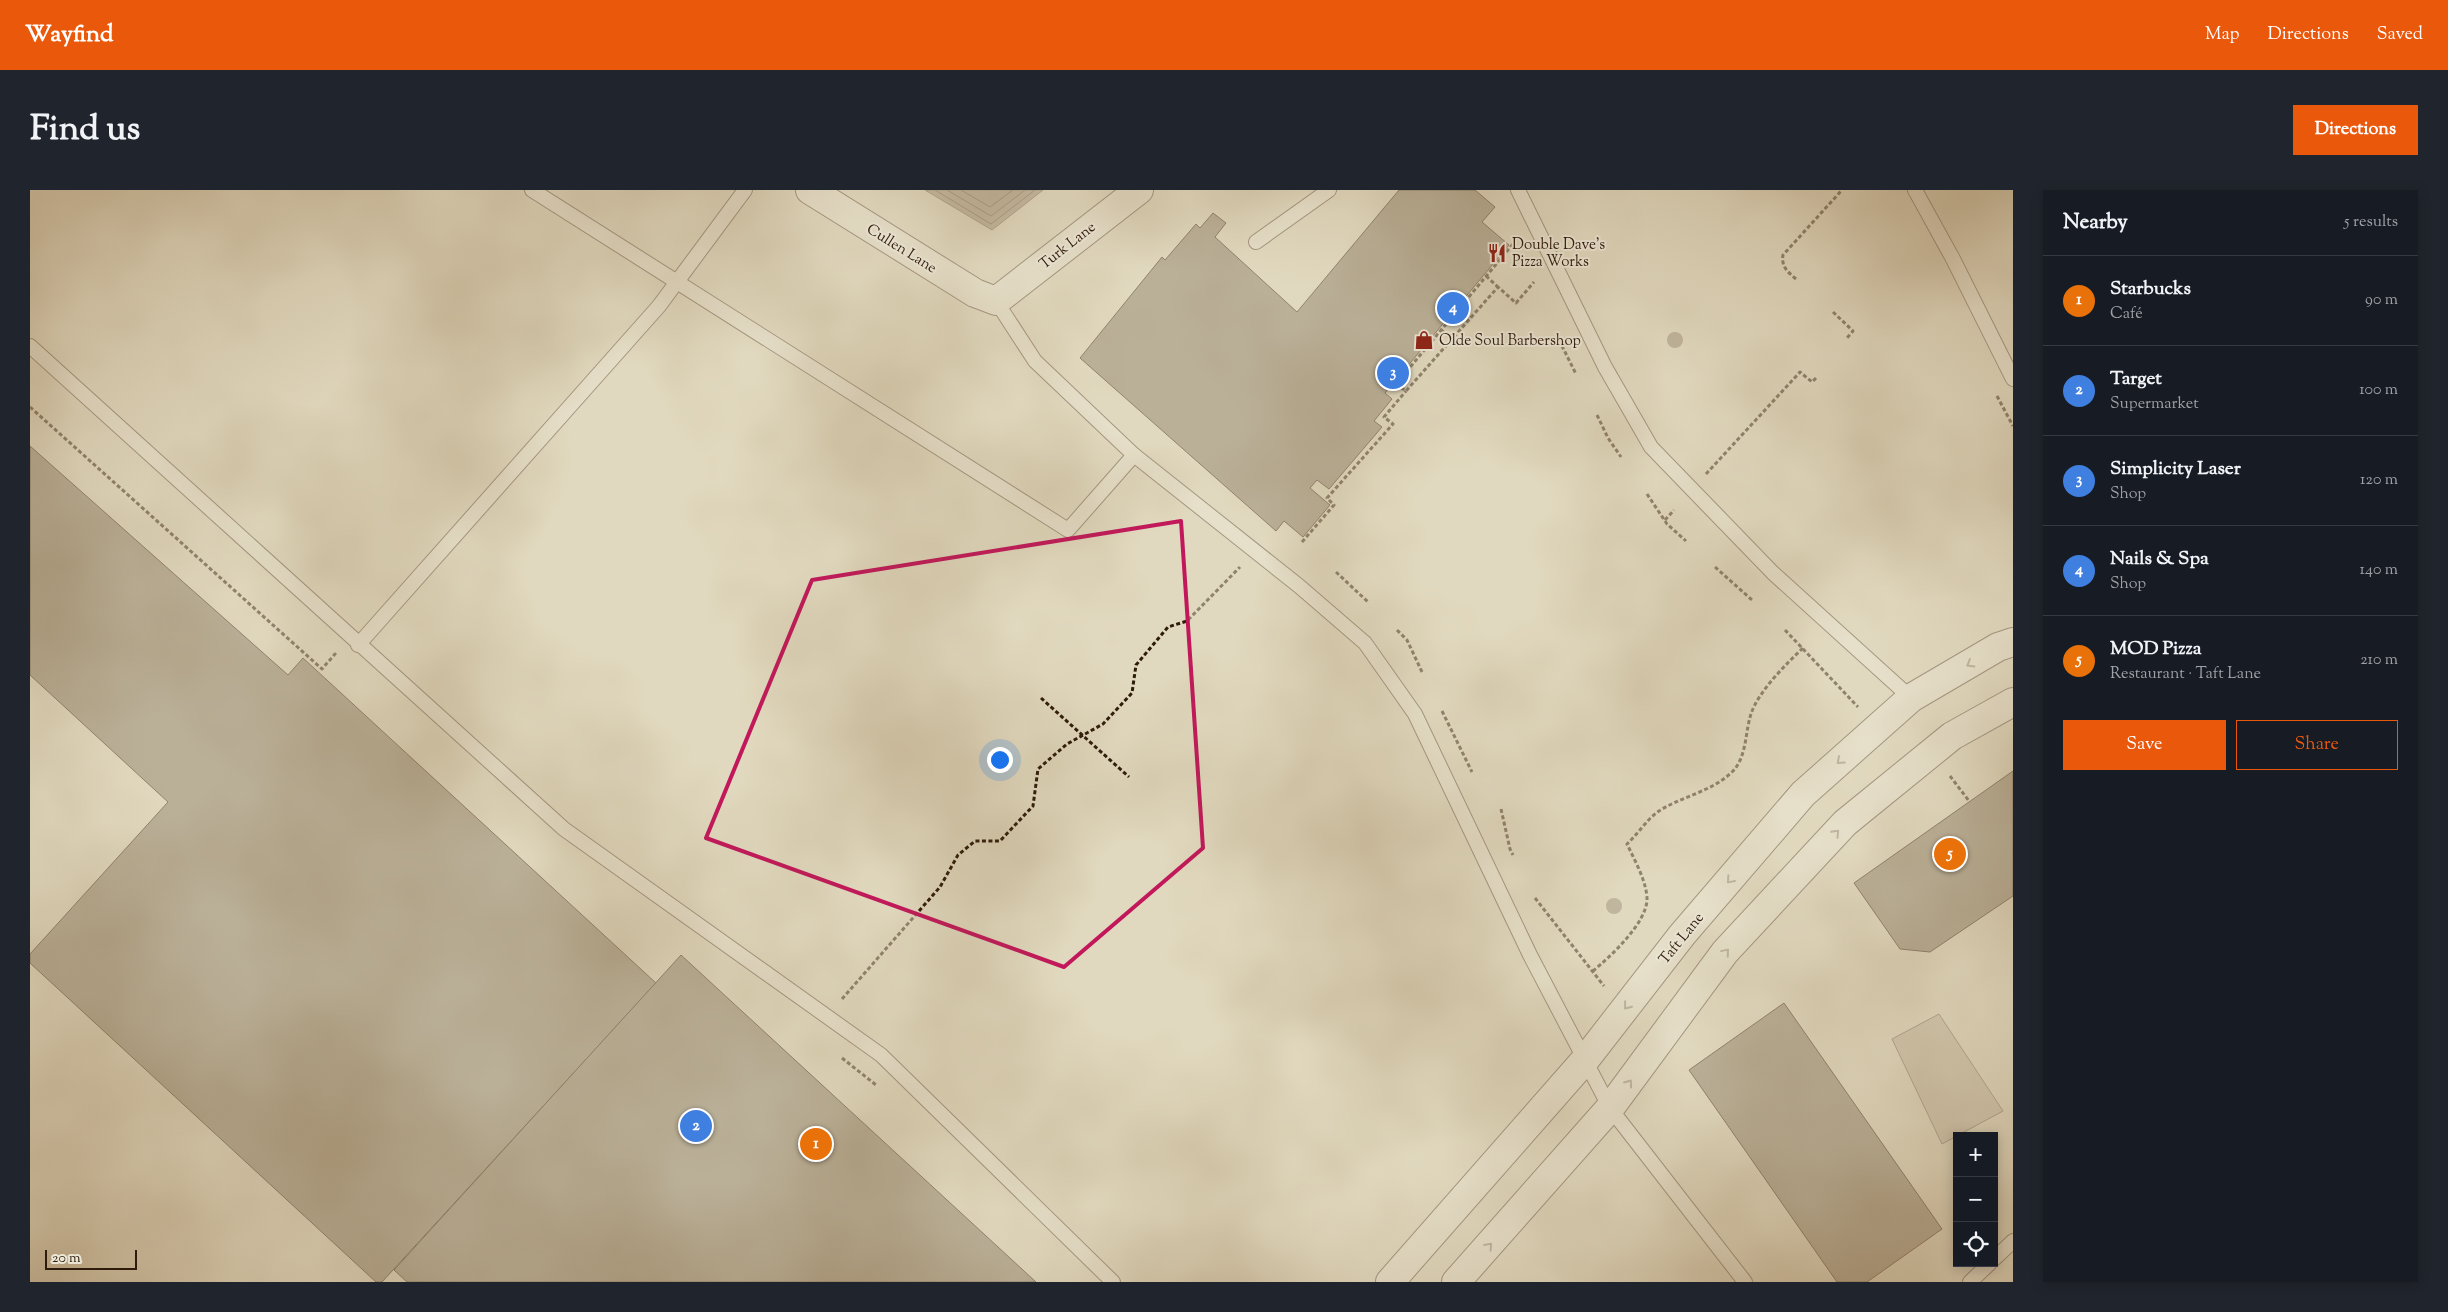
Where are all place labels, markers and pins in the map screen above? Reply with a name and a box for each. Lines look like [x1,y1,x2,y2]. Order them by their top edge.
place label: Double Dave's Pizza Works [1512,235,1605,273]
restaurant icon: Double Dave's Pizza Works [1486,242,1508,264]
pin: 4 [1437,289,1469,327]
shop icon: Olde Soul Barbershop [1413,329,1435,351]
place label: Olde Soul Barbershop [1439,331,1581,352]
pin: 3 [1377,354,1409,392]
pin: 5 [1934,835,1966,873]
pin: 2 [680,1107,712,1145]
pin: 1 [800,1125,832,1163]

